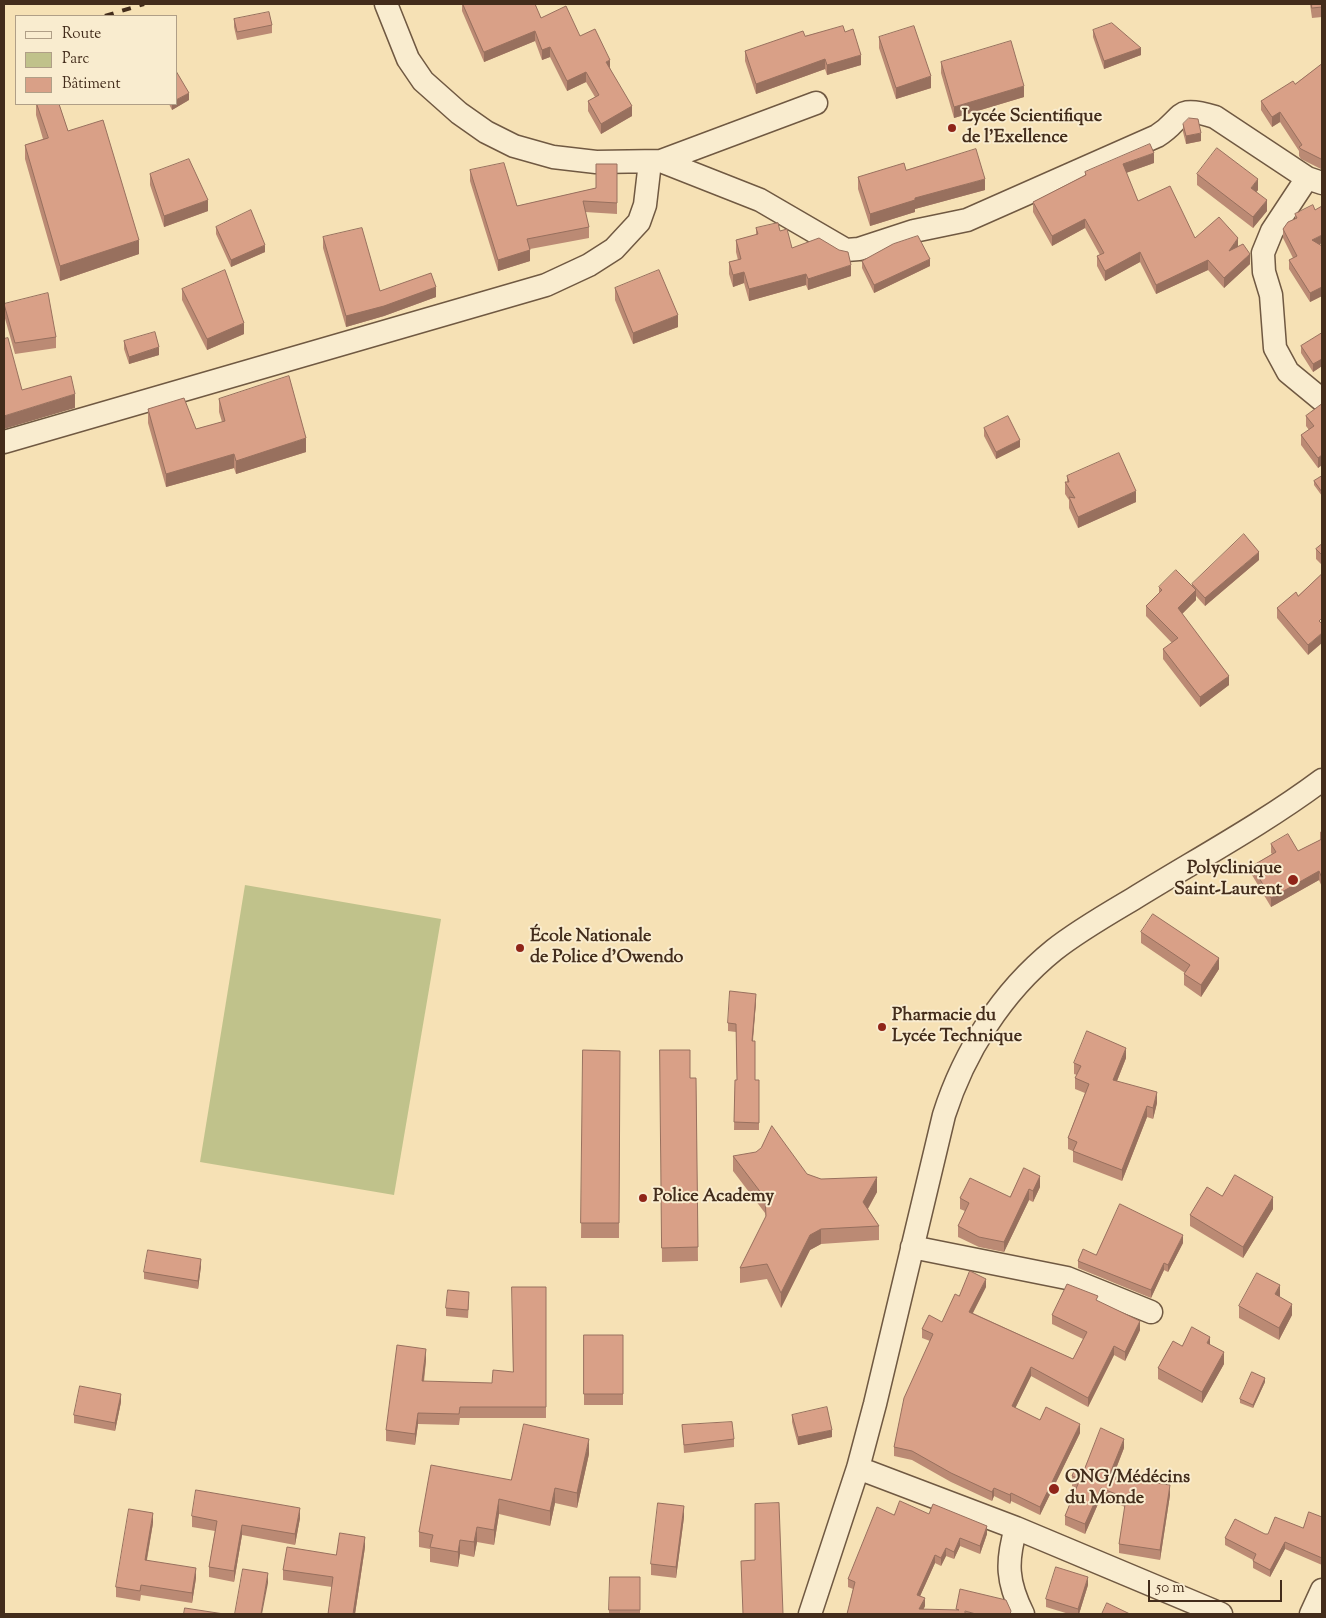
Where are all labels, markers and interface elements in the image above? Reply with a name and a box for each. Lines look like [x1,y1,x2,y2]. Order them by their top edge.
legend [15,15,178,105]
text: Route [62,24,101,45]
text: Parc [62,49,89,70]
text: Bâtiment [62,74,121,95]
place label: Lycée Scientifique de l'Exellence [962,107,1102,150]
marker: Lycée Scientifique de l'Exellence [946,122,958,134]
place label: Polyclinique Saint-Laurent [1174,859,1282,902]
marker: Polyclinique Saint-Laurent [1286,873,1300,887]
place label: École Nationale de Police d’Owendo [530,927,683,970]
marker: École Nationale de Police d’Owendo [514,942,526,954]
place label: Pharmacie du Lycée Technique [892,1006,1022,1048]
marker: Pharmacie du Lycée Technique [876,1021,888,1033]
place label: Police Academy [653,1187,774,1209]
marker: Police Academy [637,1192,649,1204]
place label: ONG/Médécins du Monde [1065,1468,1190,1510]
marker: ONG/Médécins du Monde [1047,1482,1061,1496]
scale bar [1151,1570,1285,1602]
text: 50 m [1156,1578,1185,1599]

